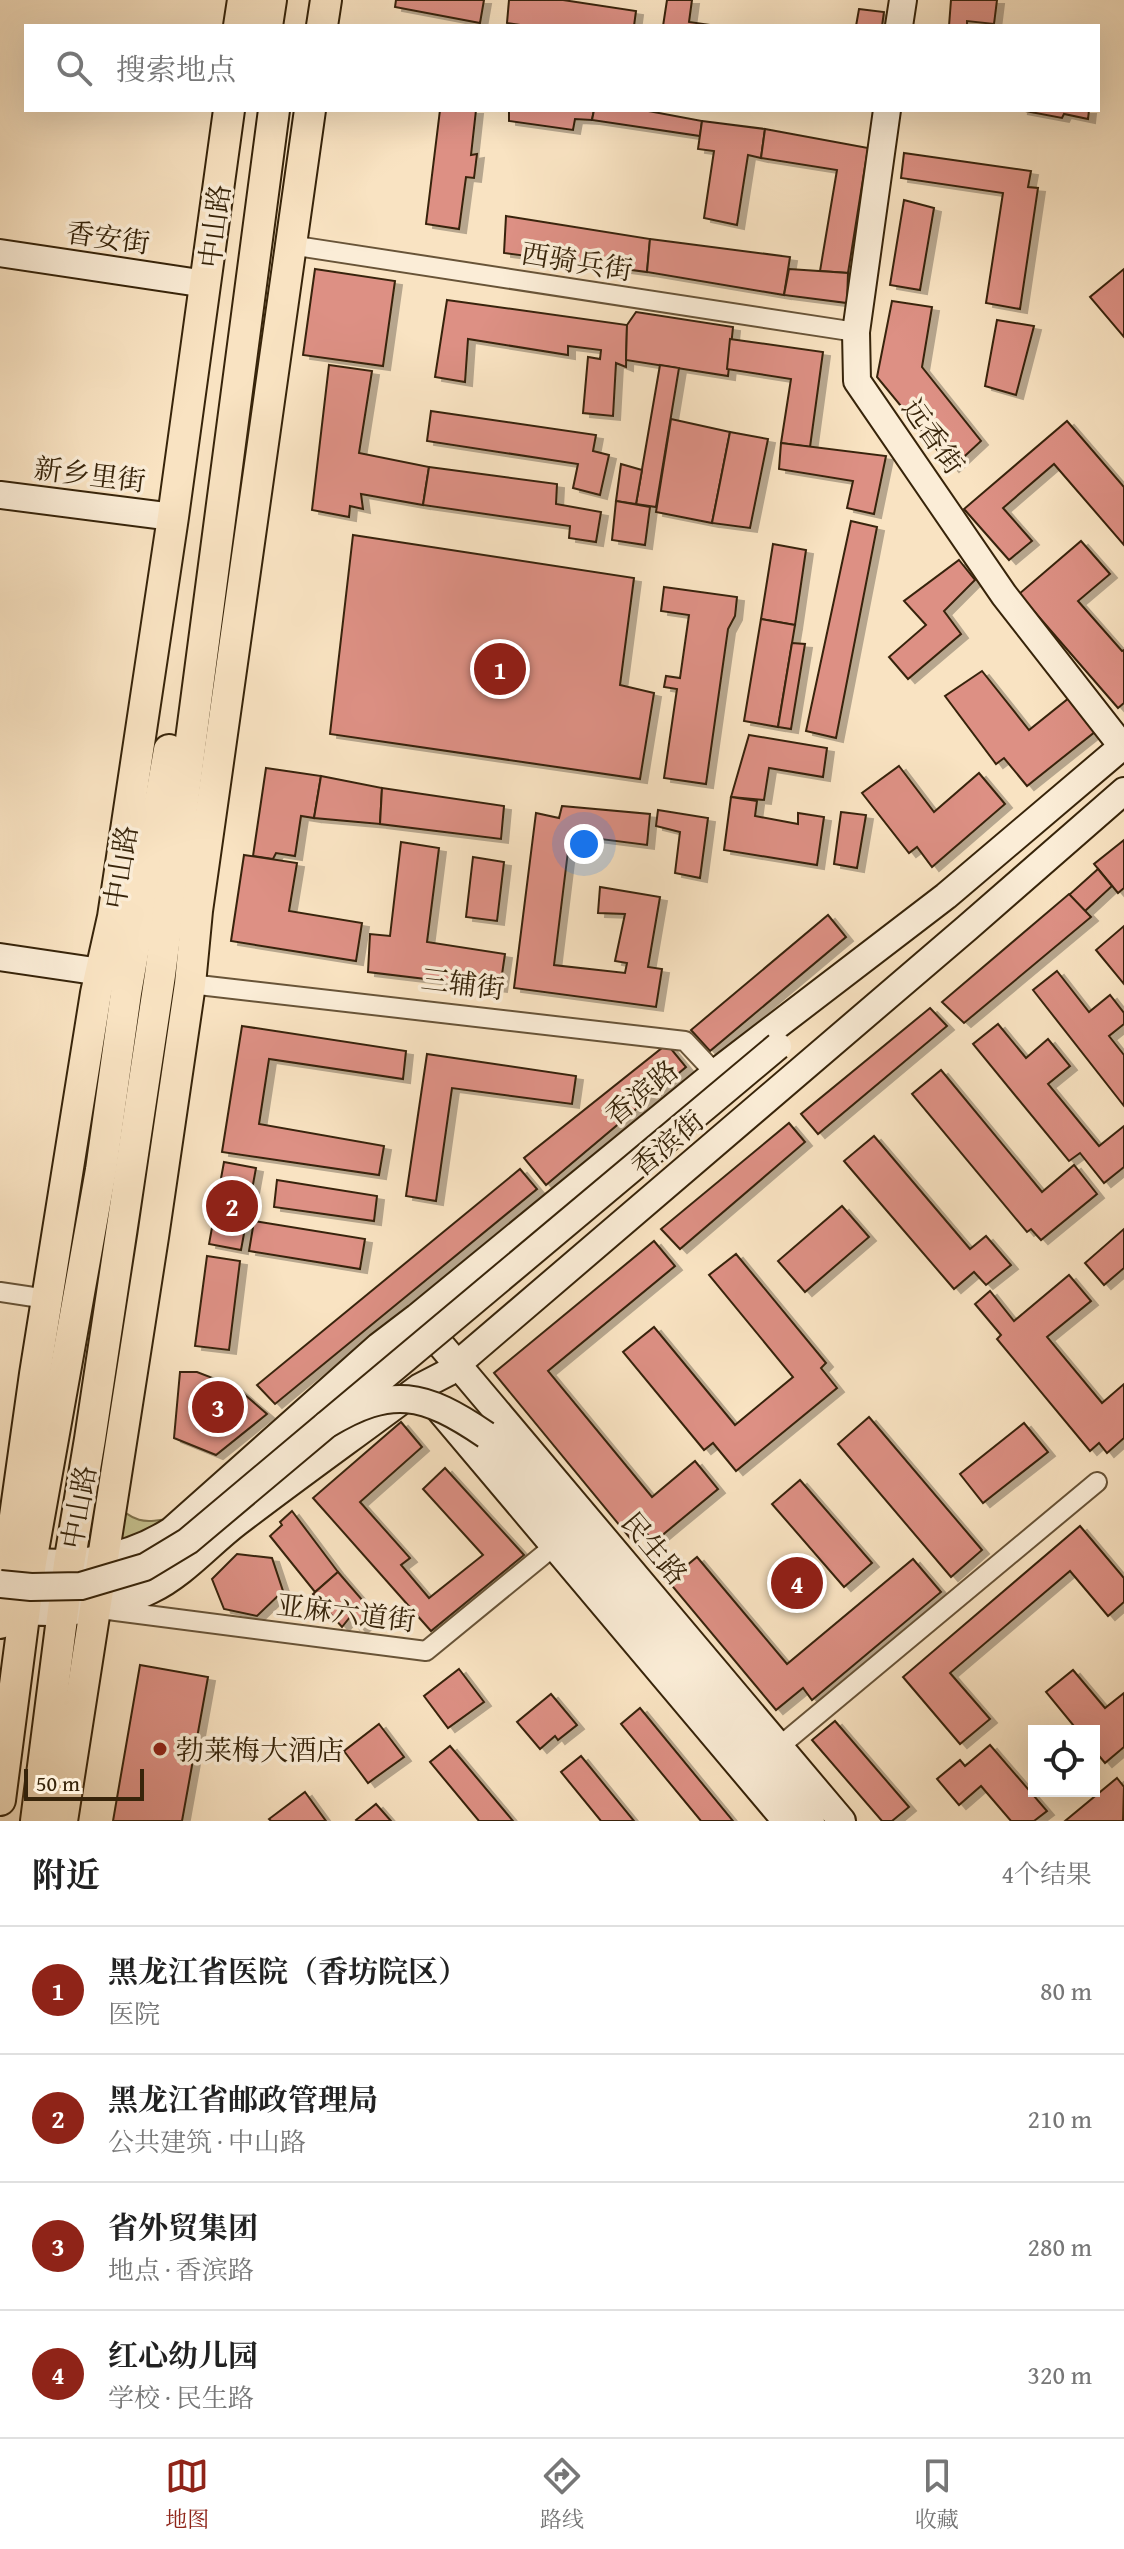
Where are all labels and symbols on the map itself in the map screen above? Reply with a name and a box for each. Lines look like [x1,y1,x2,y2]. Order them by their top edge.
street label: 中山路 [189,182,239,270]
street label: 香安街 [64,211,152,263]
street label: 西骑兵街 [518,232,636,290]
street label: 远香街 [893,390,975,482]
street label: 新乡里街 [32,447,148,501]
pin: 1 [474,639,526,699]
street label: 中山路 [93,822,147,912]
your location [564,824,604,864]
street label: 三辅街 [419,958,507,1008]
street label: 香滨路 [595,1050,687,1134]
street label: 香滨街 [622,1100,712,1186]
pin: 2 [206,1176,258,1236]
pin: 3 [192,1377,244,1437]
street label: 中山路 [51,1462,105,1552]
street label: 民生路 [612,1503,698,1593]
pin: 4 [771,1553,823,1613]
street label: 亚麻六道街 [274,1583,418,1641]
place label: 勃莱梅大酒店 [176,1729,344,1770]
marker: 勃莱梅大酒店 [151,1740,169,1758]
scale bar [24,1765,144,1801]

